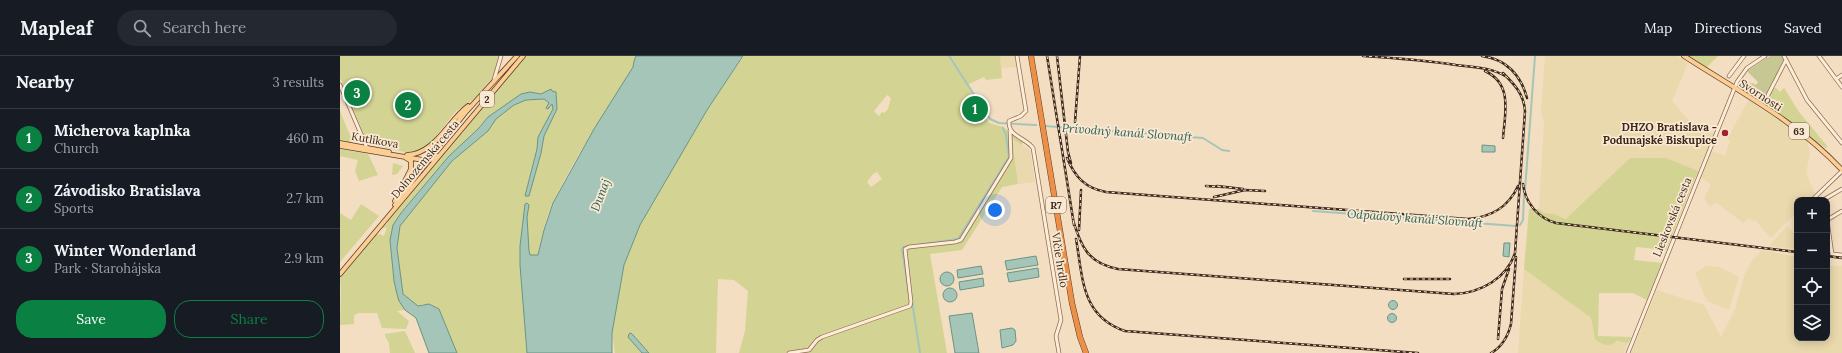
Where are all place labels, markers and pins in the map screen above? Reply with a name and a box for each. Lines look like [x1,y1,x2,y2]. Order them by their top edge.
pin: 3 [344,78,370,108]
pin: 2 [395,90,421,120]
pin: 1 [962,94,988,124]
place label: DHZO Bratislava - Podunajské Biskupice [1603,120,1717,147]
marker: DHZO Bratislava - Podunajské Biskupice [1720,128,1730,138]

